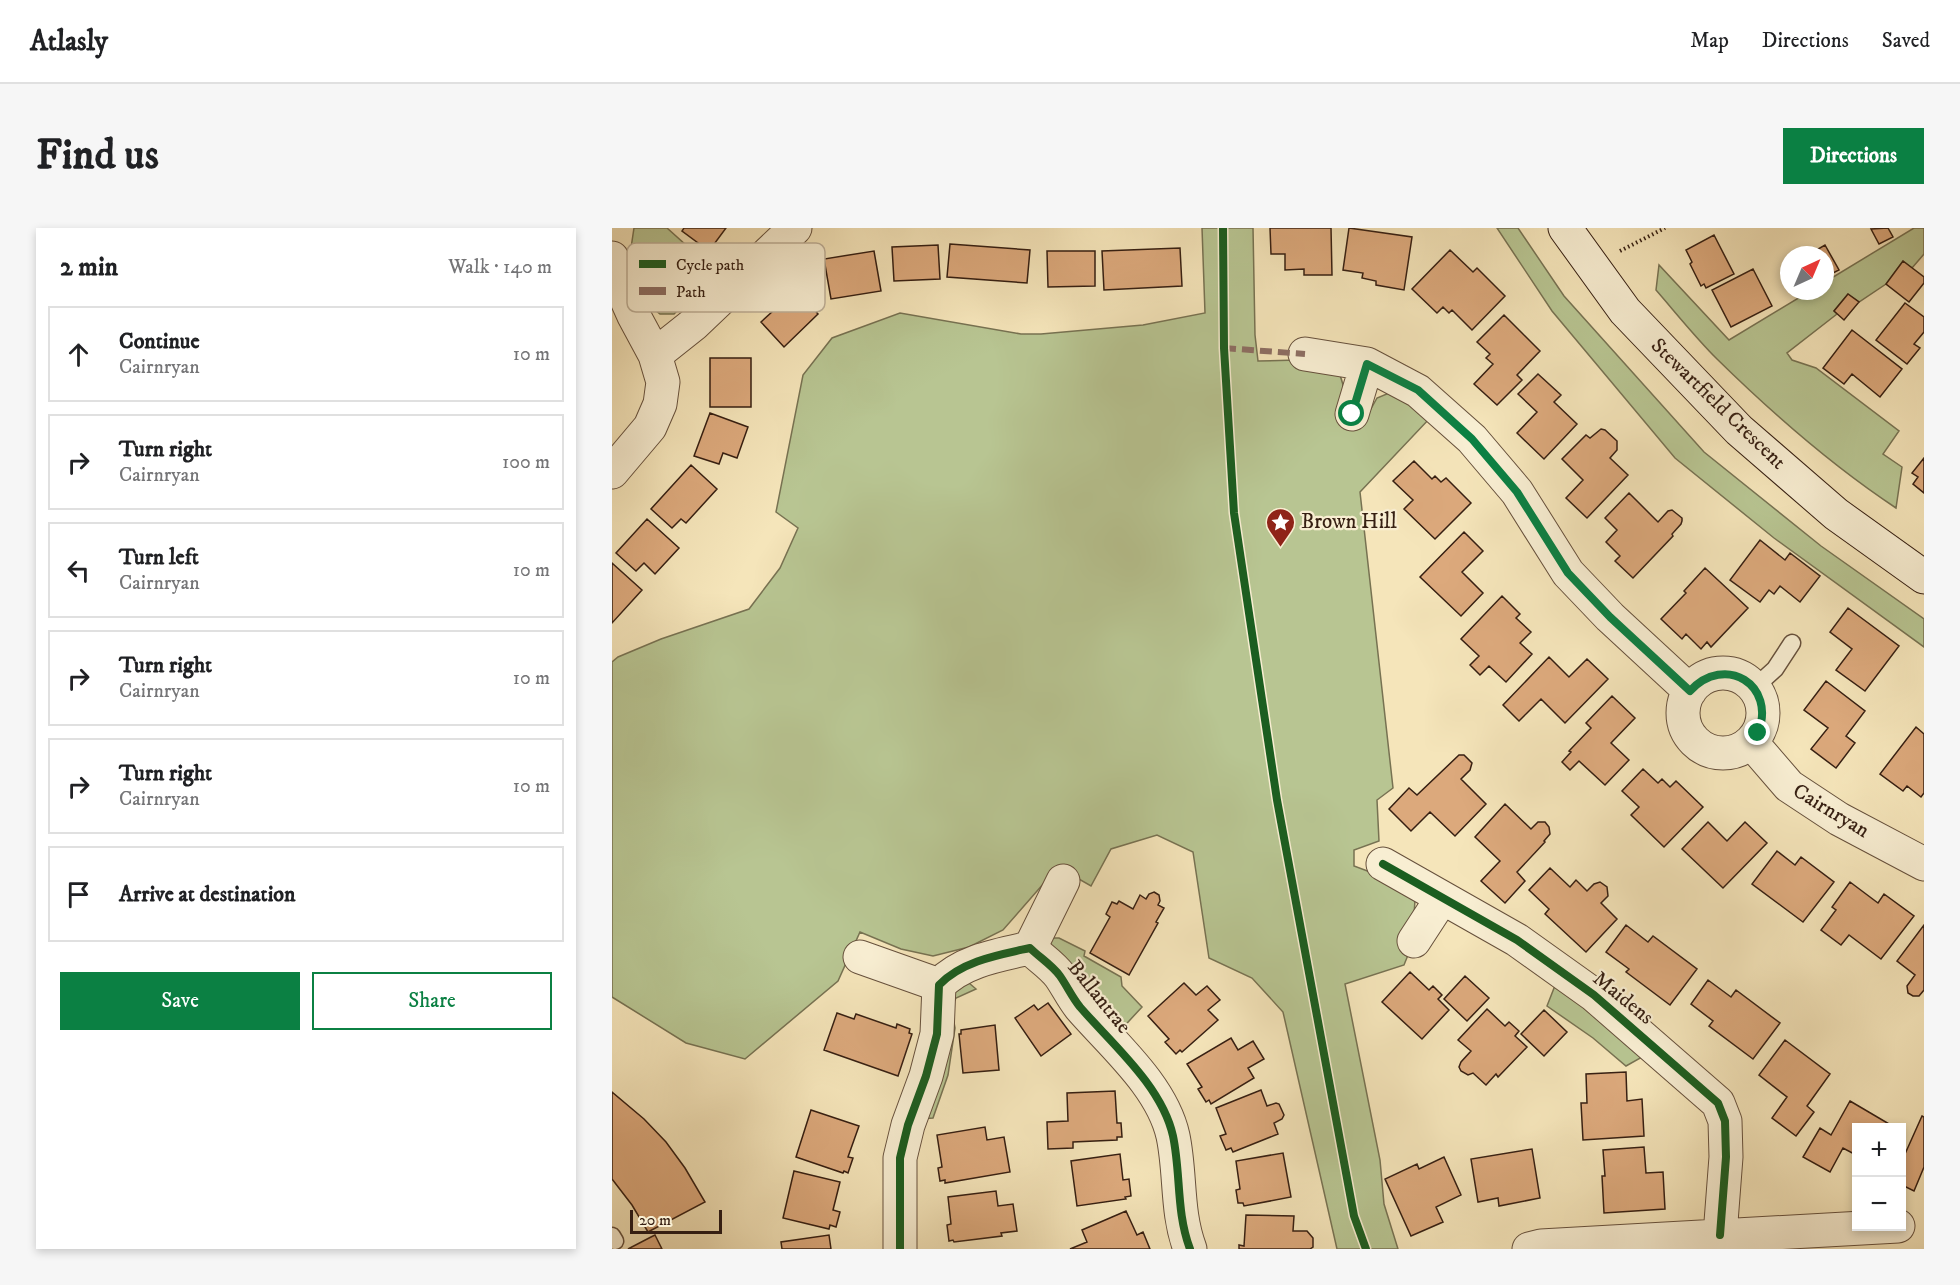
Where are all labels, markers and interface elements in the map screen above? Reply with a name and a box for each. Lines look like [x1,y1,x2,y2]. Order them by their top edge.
text: Atlasly [30,24,108,59]
text: Map [1690,28,1729,54]
text: Directions [1762,28,1849,54]
text: Saved [1882,28,1930,54]
button: Directions [1783,128,1924,184]
text: Find us [36,130,159,182]
legend [627,243,825,312]
north arrow [1780,246,1834,300]
text: 2 min [60,251,118,284]
text: Walk · 140 m [448,255,552,280]
text: Cycle path [676,255,745,275]
text: Path [676,282,706,302]
text: Continue [119,328,200,355]
street label: Stewartfield Crescent [1645,333,1791,475]
icon: ahead [62,338,95,371]
text: 10 m [513,342,550,367]
text: Cairnryan [119,355,200,380]
route start [1338,400,1364,426]
text: Turn right [119,436,212,463]
icon: right [62,446,95,479]
text: 100 m [502,450,550,475]
text: Cairnryan [119,463,200,488]
place icon: Brown Hill [1264,506,1296,548]
place label: Brown Hill [1301,509,1397,535]
text: Turn left [119,544,199,571]
icon: left [62,554,95,587]
text: 10 m [513,558,550,583]
text: Cairnryan [119,571,200,596]
text: Turn right [119,652,212,679]
icon: right [62,662,95,695]
text: 10 m [513,666,550,691]
text: Cairnryan [119,679,200,704]
route end [1744,719,1770,745]
text: Turn right [119,760,212,787]
icon: right [62,770,95,803]
text: 10 m [513,774,550,799]
street label: Cairnryan [1788,778,1874,844]
text: Cairnryan [119,787,200,812]
icon: arrive [62,878,95,911]
text: Arrive at destination [119,881,296,908]
street label: Ballantrae [1062,955,1137,1039]
street label: Maidens [1587,966,1659,1030]
button: Save [60,972,300,1030]
button: Share [312,972,552,1030]
map controls [1852,1123,1906,1231]
button: + [1852,1123,1906,1177]
button: − [1852,1177,1906,1231]
scale bar [630,1207,722,1234]
text: 20 m [639,1210,671,1230]

